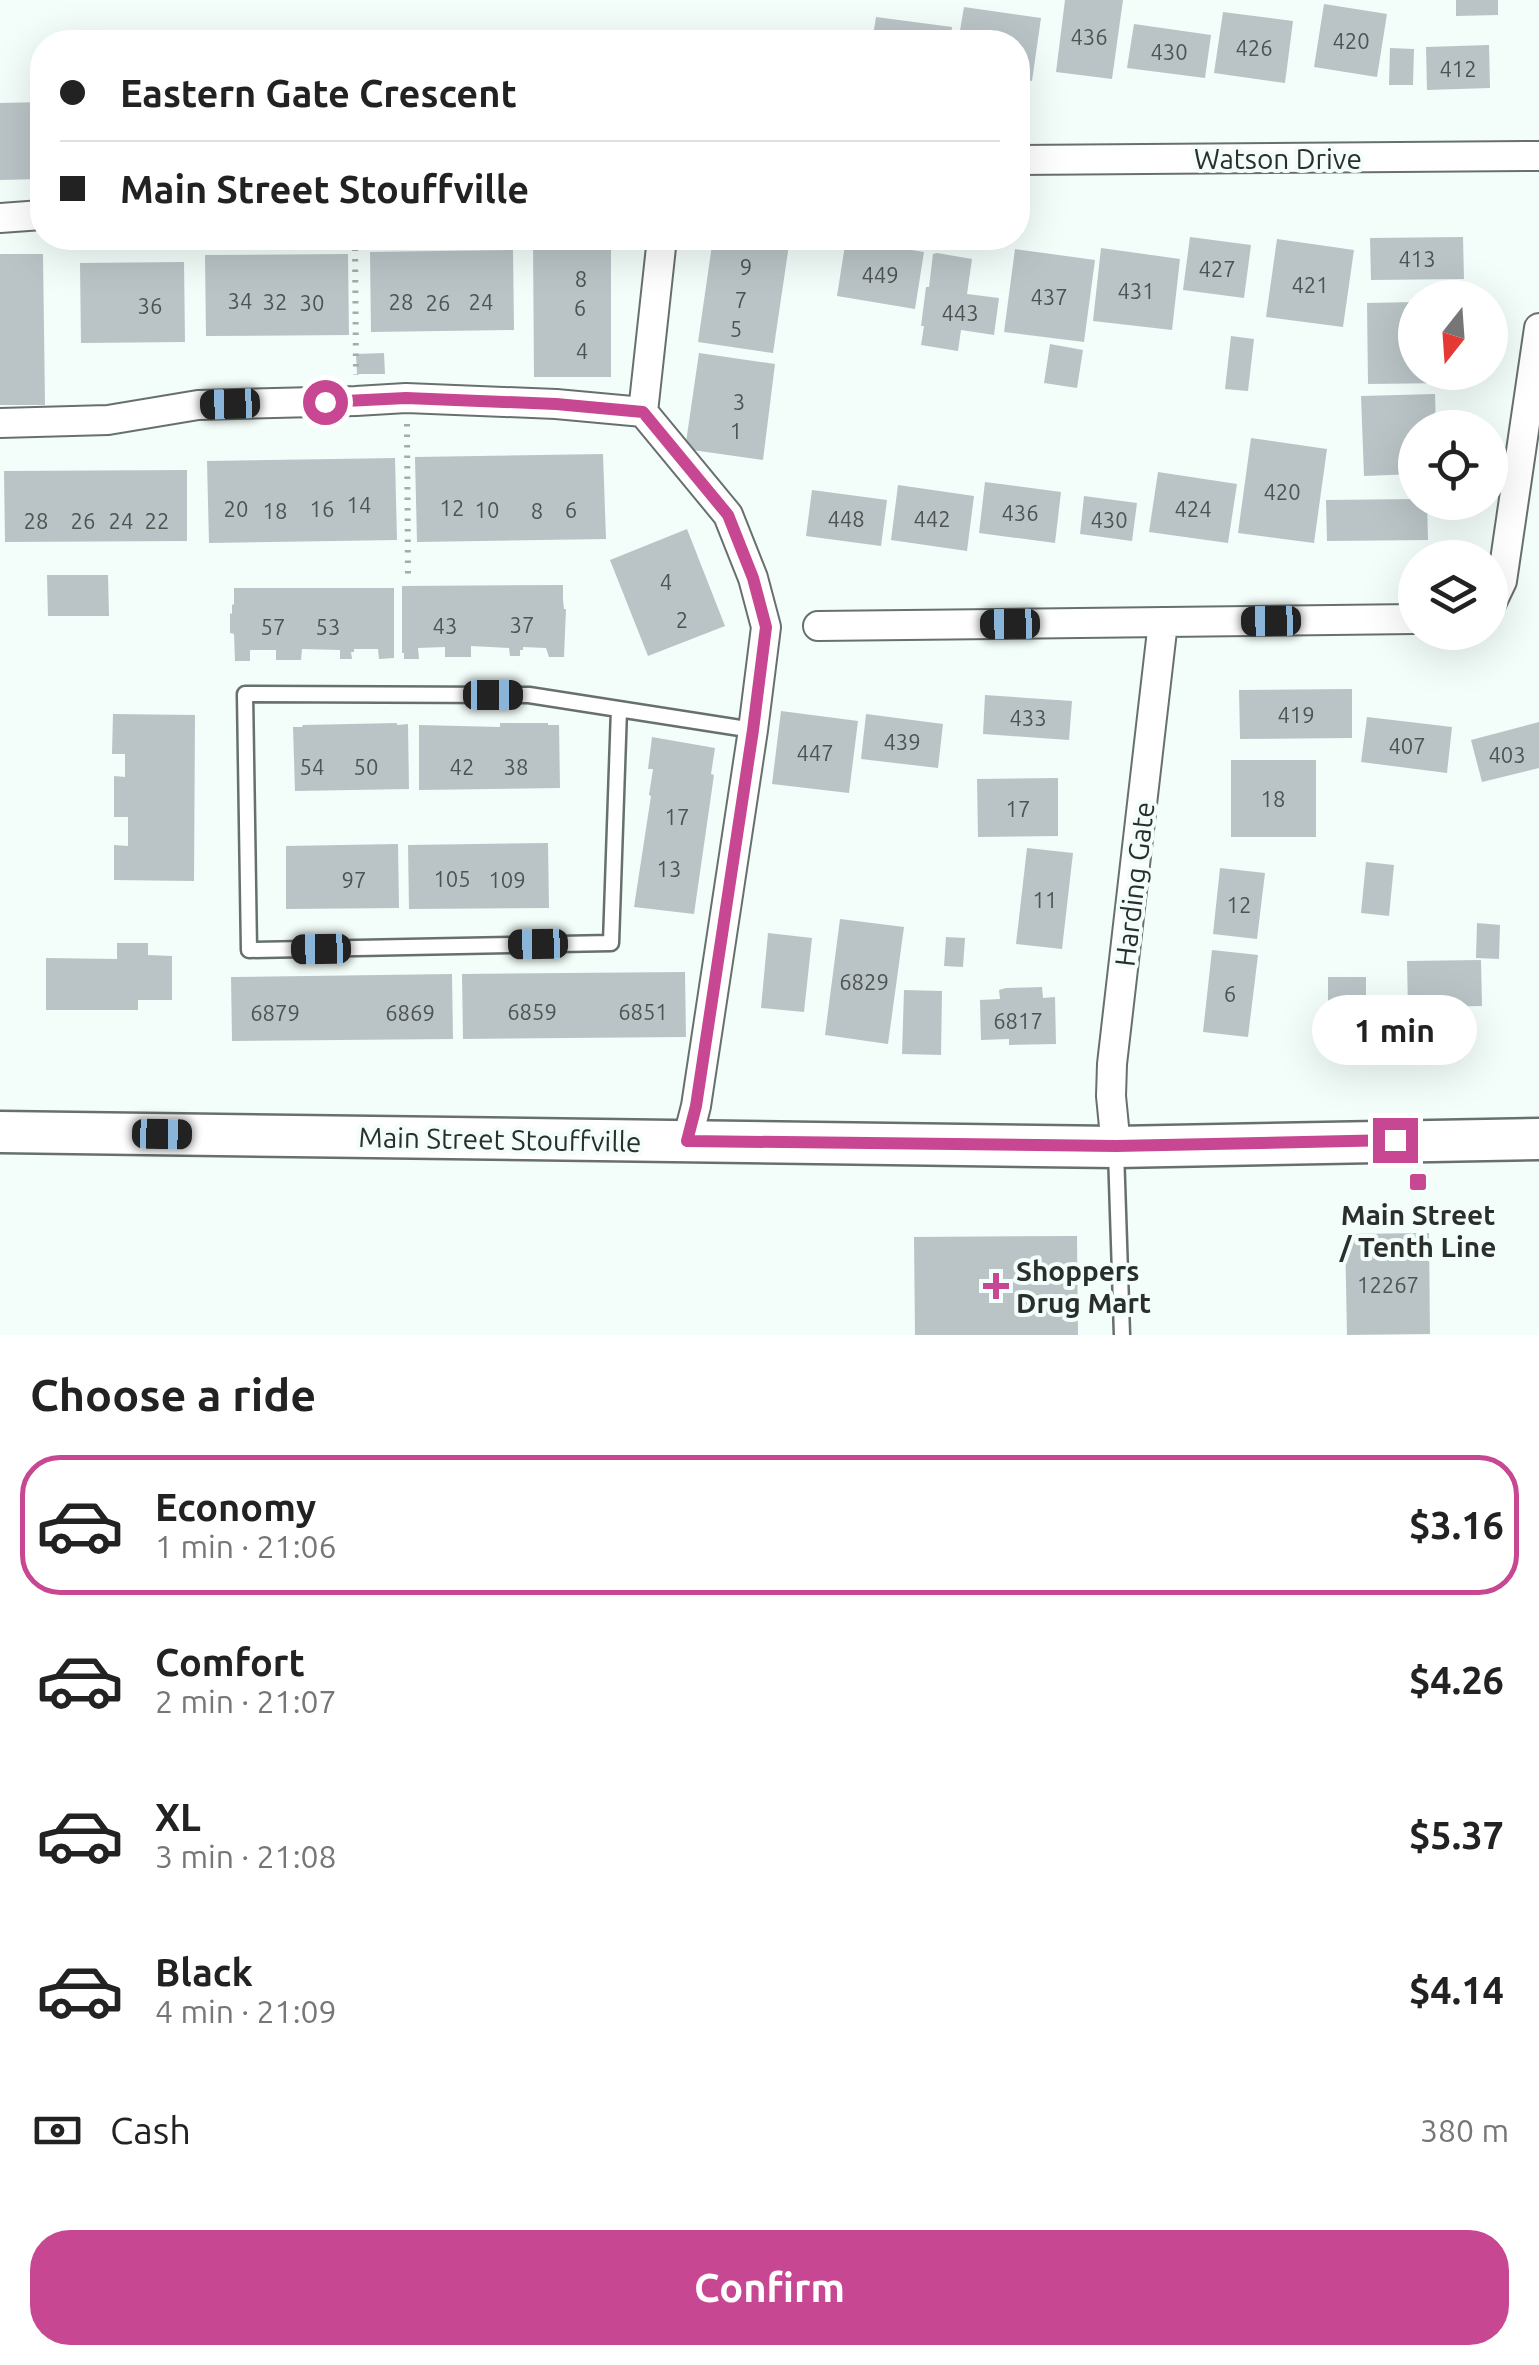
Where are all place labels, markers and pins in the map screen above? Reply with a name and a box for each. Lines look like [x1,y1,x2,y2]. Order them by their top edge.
marker: Main Street / Tenth Line [1407,1171,1429,1193]
place label: Main Street / Tenth Line [1339,1199,1496,1262]
place label: Shoppers Drug Mart [1016,1255,1151,1318]
marker: Shoppers Drug Mart [985,1275,1007,1297]

